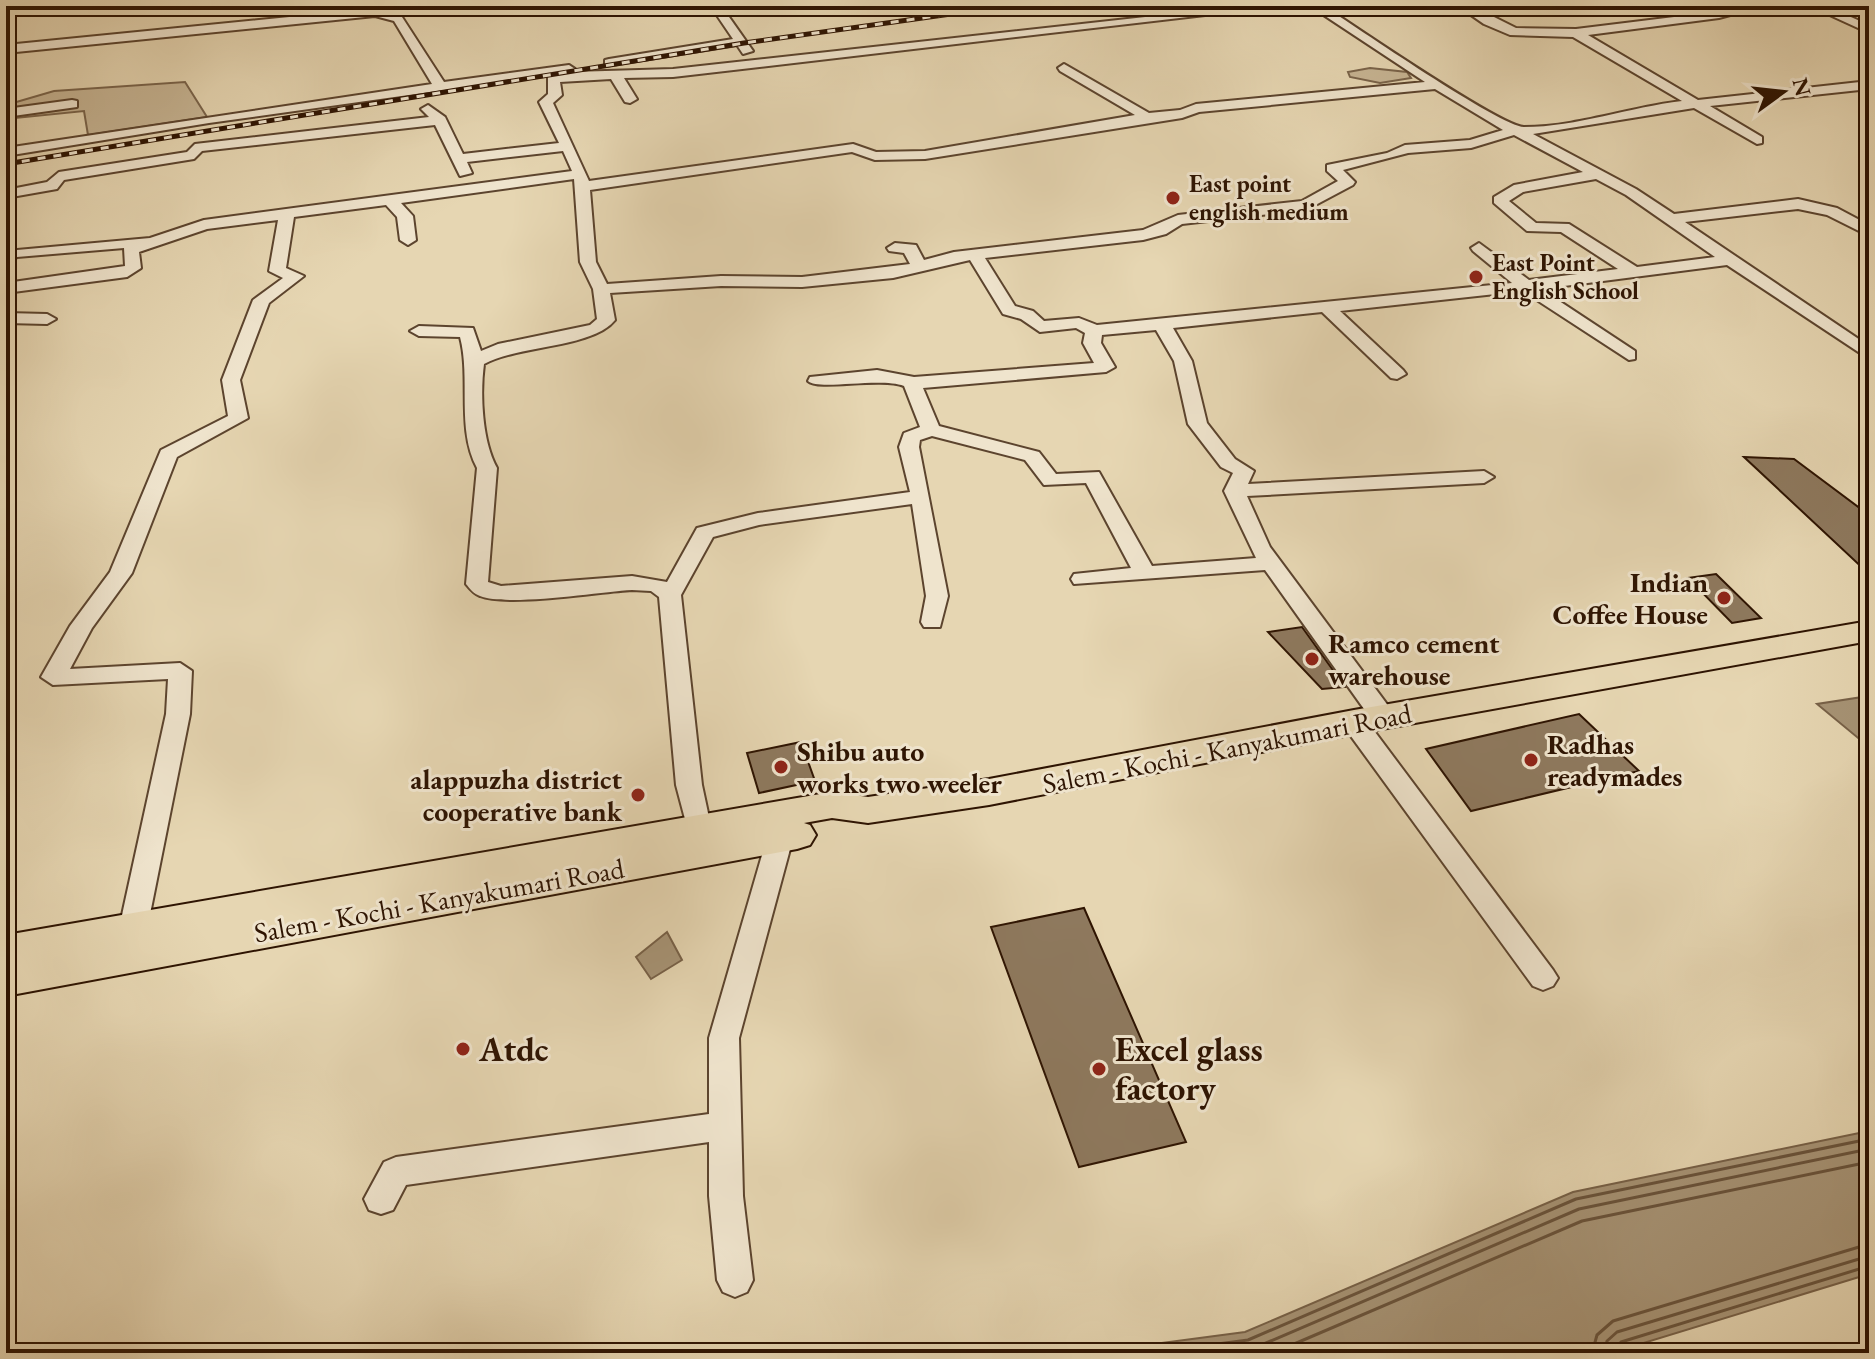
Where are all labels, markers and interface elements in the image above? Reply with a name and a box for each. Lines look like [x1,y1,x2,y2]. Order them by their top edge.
north arrow [1743,52,1823,132]
text: N [1786,75,1818,99]
place label: East point english medium [1189,168,1349,228]
marker: East point english medium [1164,189,1182,207]
place label: East Point English School [1492,247,1639,307]
marker: East Point English School [1467,268,1485,286]
place label: Indian Coffee House [1553,564,1708,632]
marker: Indian Coffee House [1715,589,1733,607]
place label: Ramco cement warehouse [1328,625,1500,693]
marker: Ramco cement warehouse [1303,650,1321,668]
street label: Salem - Kochi - Kanyakumari Road [1039,694,1415,801]
place label: Radhas readymades [1547,726,1682,794]
place label: Shibu auto works two weeler [797,733,1002,801]
marker: Radhas readymades [1522,751,1540,769]
marker: Shibu auto works two weeler [772,758,790,776]
place label: alappuzha district cooperative bank [410,761,623,829]
marker: alappuzha district cooperative bank [629,786,647,804]
street label: Salem - Kochi - Kanyakumari Road [251,850,628,950]
place label: Atdc [478,1027,548,1071]
place label: Excel glass factory [1115,1027,1263,1110]
marker: Atdc [454,1040,472,1058]
marker: Excel glass factory [1090,1060,1108,1078]

